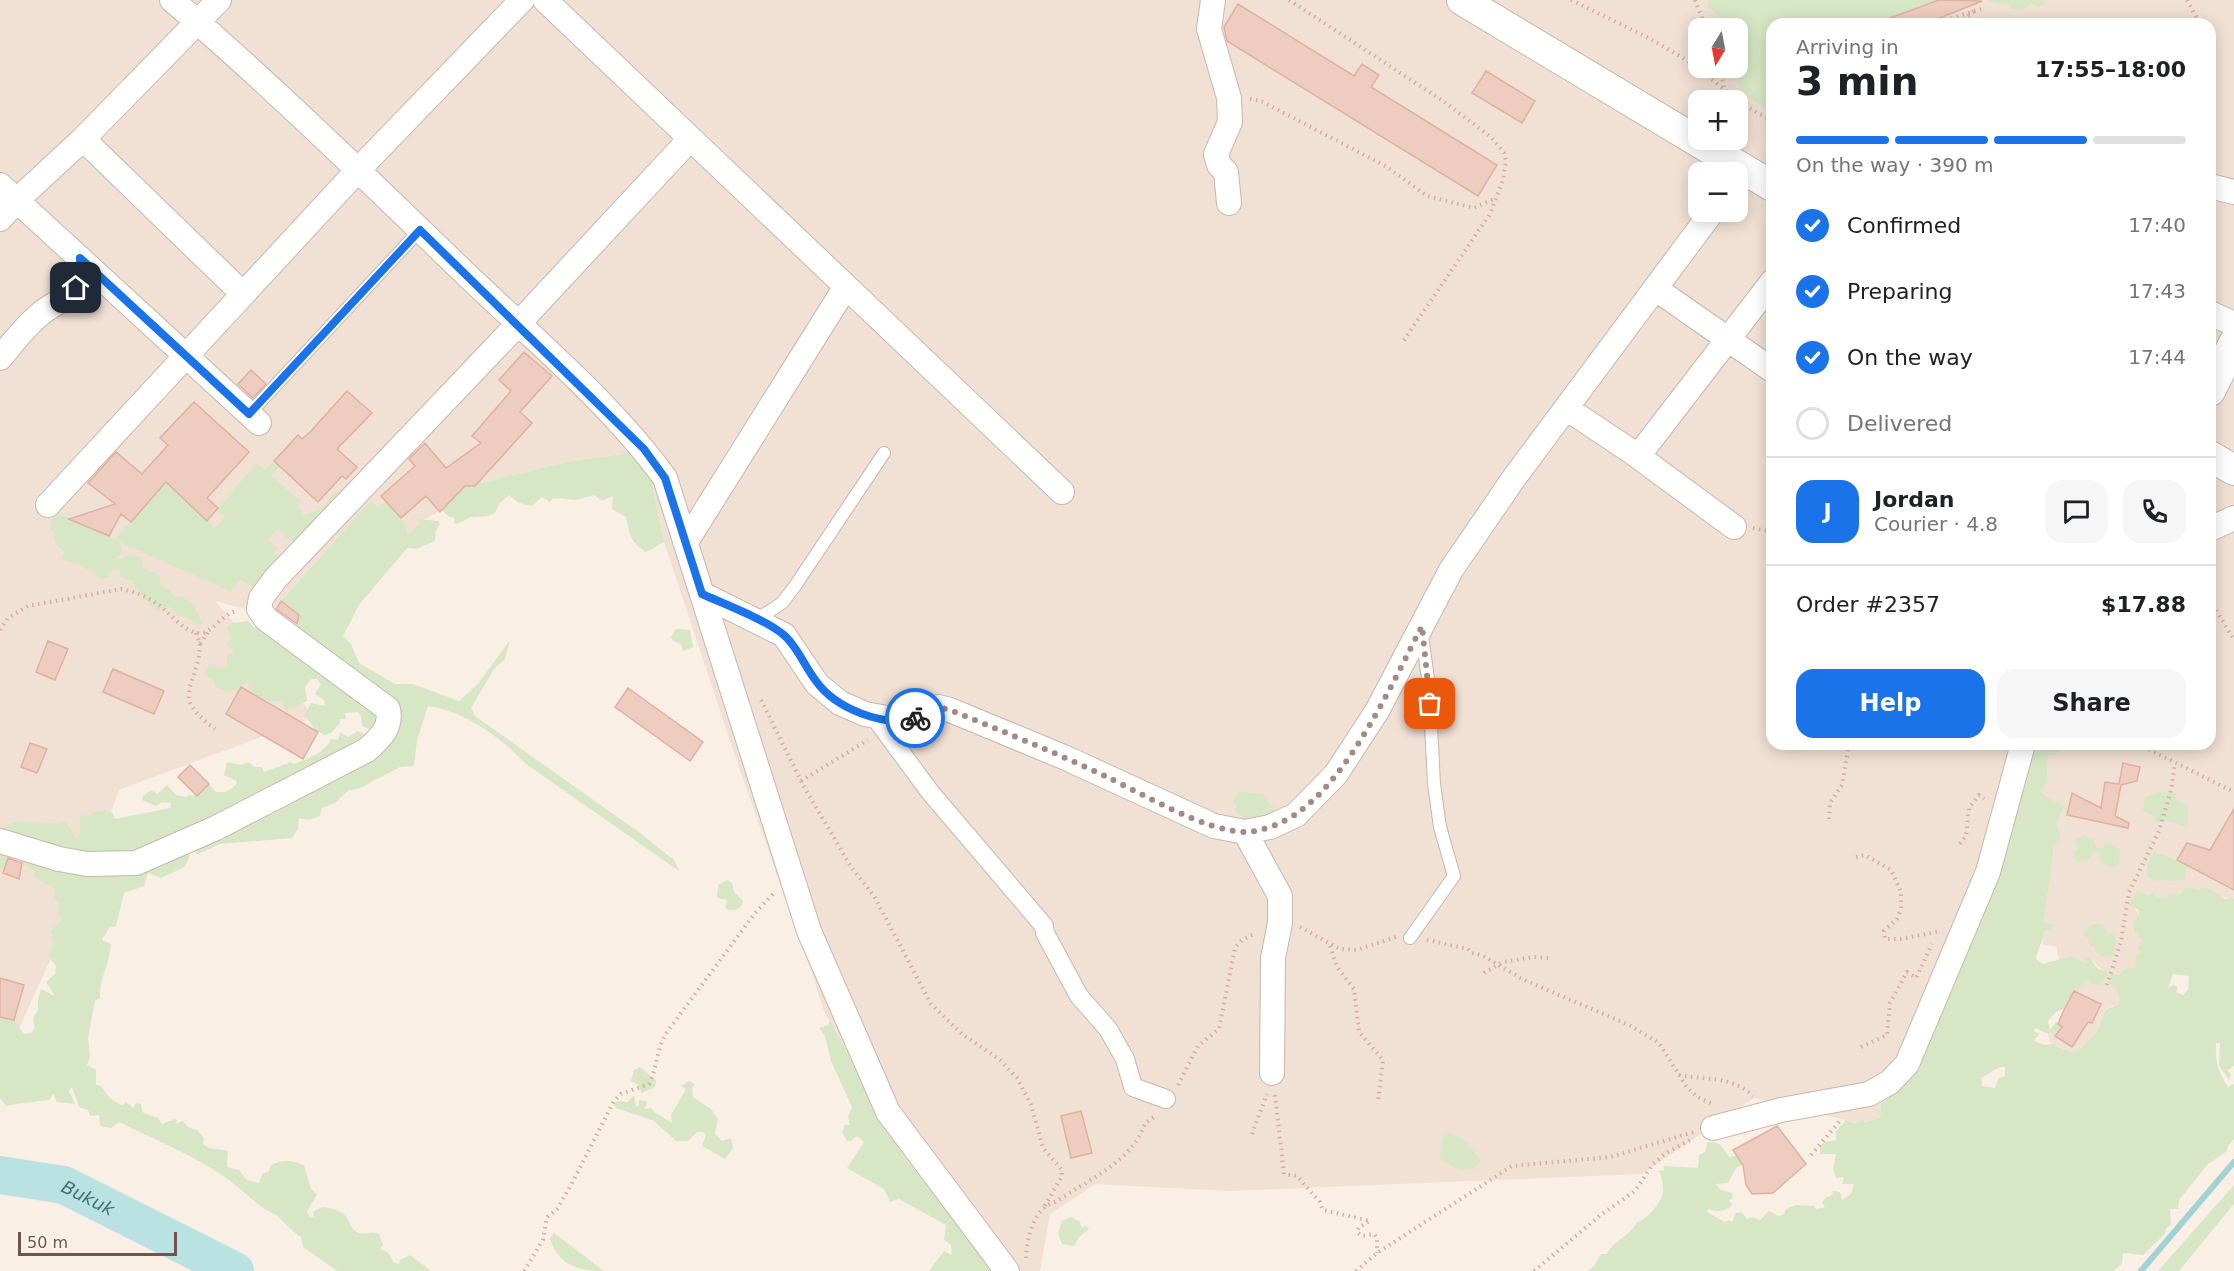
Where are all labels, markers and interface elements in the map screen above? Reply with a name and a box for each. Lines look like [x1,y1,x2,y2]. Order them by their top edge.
north arrow [1688,18,1748,78]
map controls [1688,18,1748,222]
text: Arriving in [1796,35,1899,59]
text: 17:55–18:00 [2035,57,2186,82]
text: 3 min [1796,59,1918,104]
button: + [1688,90,1748,150]
text: On the way · 390 m [1796,153,1994,177]
button: − [1688,162,1748,222]
icon: check [1796,209,1829,242]
text: Confirmed [1847,213,1961,238]
text: 17:40 [2128,213,2186,237]
pin [50,262,101,313]
icon: home [59,271,92,304]
icon: check [1796,275,1829,308]
text: Preparing [1847,279,1953,304]
text: 17:43 [2128,279,2186,303]
icon: check [1796,341,1829,374]
text: On the way [1847,345,1973,370]
text: 17:44 [2128,345,2186,369]
text: Delivered [1847,411,1952,436]
button: chat [2045,480,2108,543]
button: phone [2123,480,2186,543]
text: Jordan [1874,487,1954,512]
text: J [1823,499,1832,524]
text: Courier · 4.8 [1874,512,1998,536]
text: Order #2357 [1796,592,1940,617]
text: $17.88 [2101,592,2186,617]
button: Help [1796,669,1985,738]
button: Share [1997,669,2186,738]
pin [1404,678,1455,729]
icon: bag [1413,687,1446,720]
courier [885,688,945,748]
icon: bike [899,702,932,735]
water label: Bukuk [59,1175,119,1220]
scale bar [18,1229,177,1256]
text: 50 m [27,1233,68,1252]

